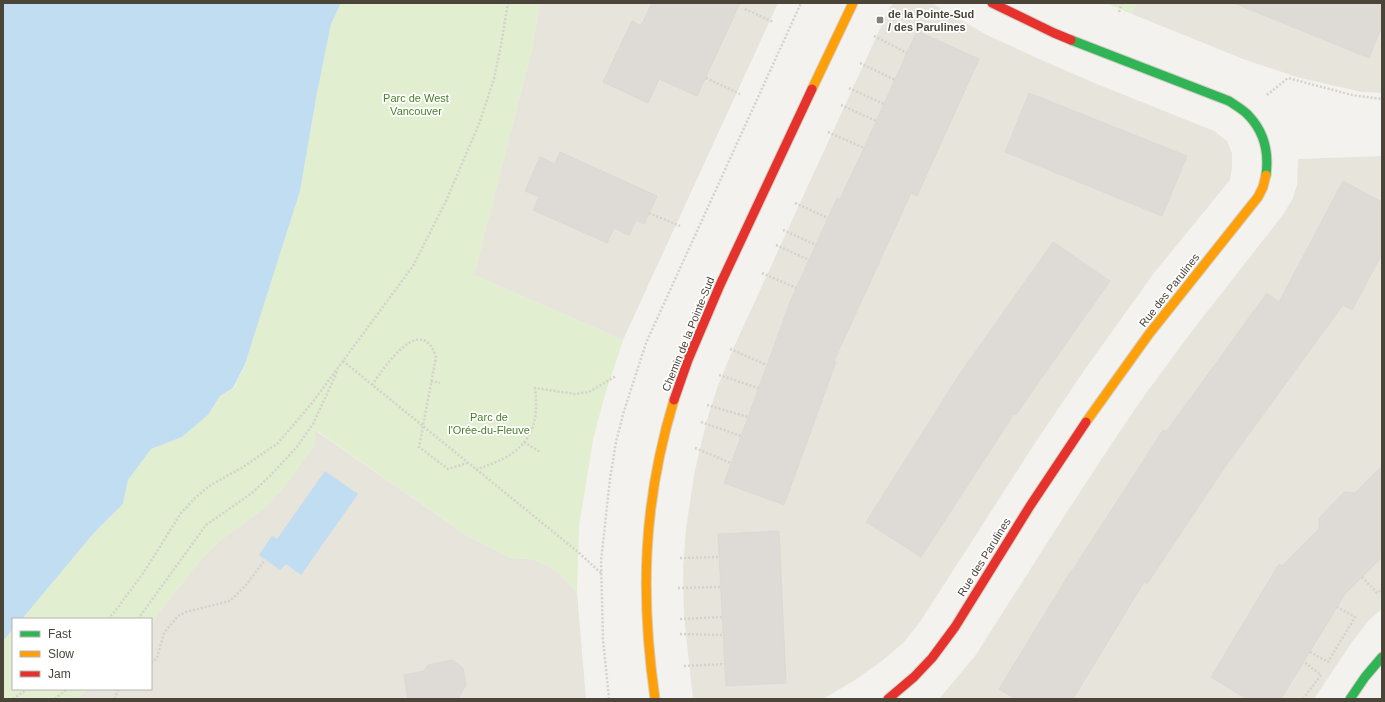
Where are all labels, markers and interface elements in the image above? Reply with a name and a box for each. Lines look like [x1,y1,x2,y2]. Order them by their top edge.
place label: de la Pointe-Sud / des Parulines [888,8,974,33]
marker: de la Pointe-Sud / des Parulines [875,15,885,25]
park label: Parc de West Vancouver [383,92,449,117]
street label: Rue des Parulines [1137,250,1202,329]
street label: Chemin de la Pointe-Sud [660,275,716,393]
park label: Parc de l'Orée-du-Fleuve [448,411,530,436]
street label: Rue des Parulines [955,515,1013,598]
legend [12,618,152,690]
text: Fast [48,627,72,641]
text: Slow [48,647,74,661]
text: Jam [48,667,71,681]

